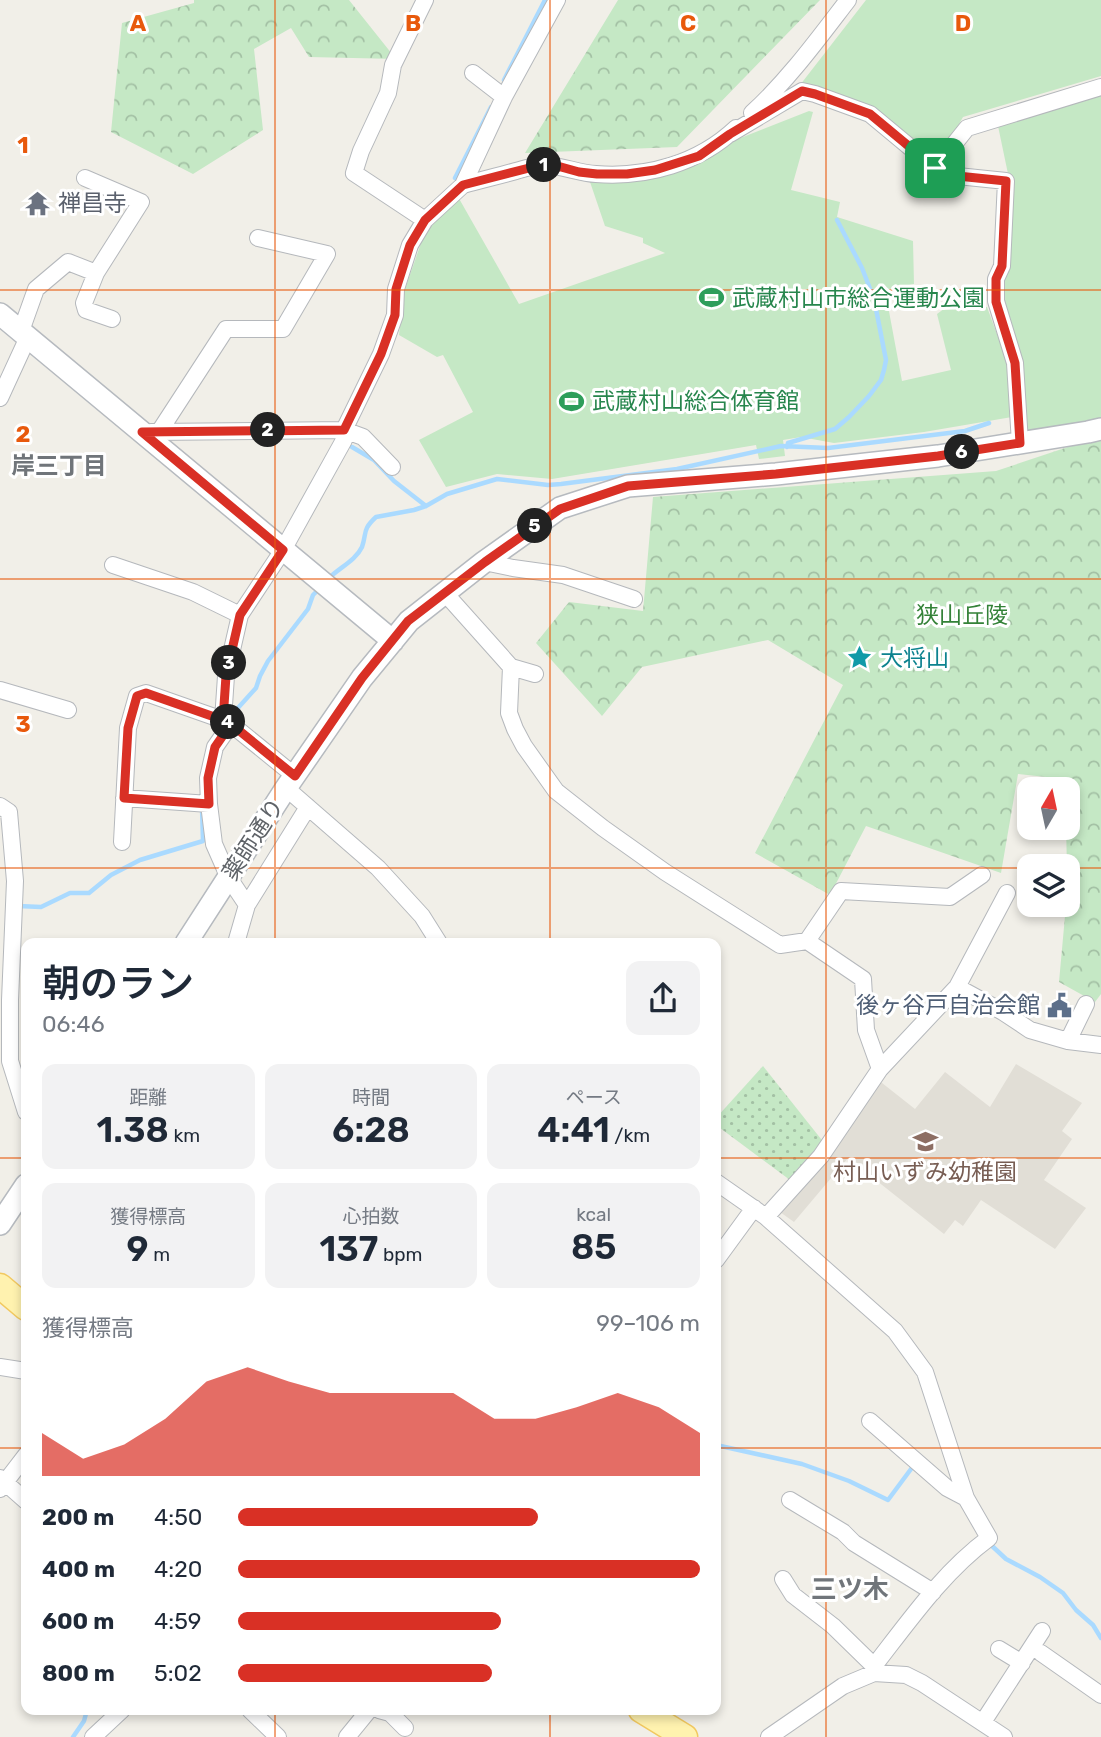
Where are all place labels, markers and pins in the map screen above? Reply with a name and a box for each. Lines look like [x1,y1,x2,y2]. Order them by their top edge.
pin [905,138,965,198]
pin: 1 [526,148,562,182]
temple icon: 禅昌寺 [24,189,52,217]
place label: 禅昌寺 [58,189,127,217]
sports icon: 武蔵村山市総合運動公園 [698,284,726,312]
place label: 武蔵村山市総合運動公園 [732,284,985,312]
sports icon: 武蔵村山総合体育館 [558,387,586,415]
place label: 武蔵村山総合体育館 [592,387,799,415]
pin: 2 [250,412,286,448]
pin: 6 [944,434,979,470]
pin: 5 [518,508,552,544]
place icon: 大将山 [846,644,874,672]
place label: 大将山 [880,644,949,672]
pin: 3 [212,646,246,680]
pin: 4 [210,704,246,740]
place label: 後ヶ谷戸自治会館 [856,991,1040,1019]
public building icon: 後ヶ谷戸自治会館 [1046,991,1074,1019]
school or university icon: 村山いずみ幼稚園 [911,1128,939,1156]
place label: 村山いずみ幼稚園 [833,1158,1017,1186]

